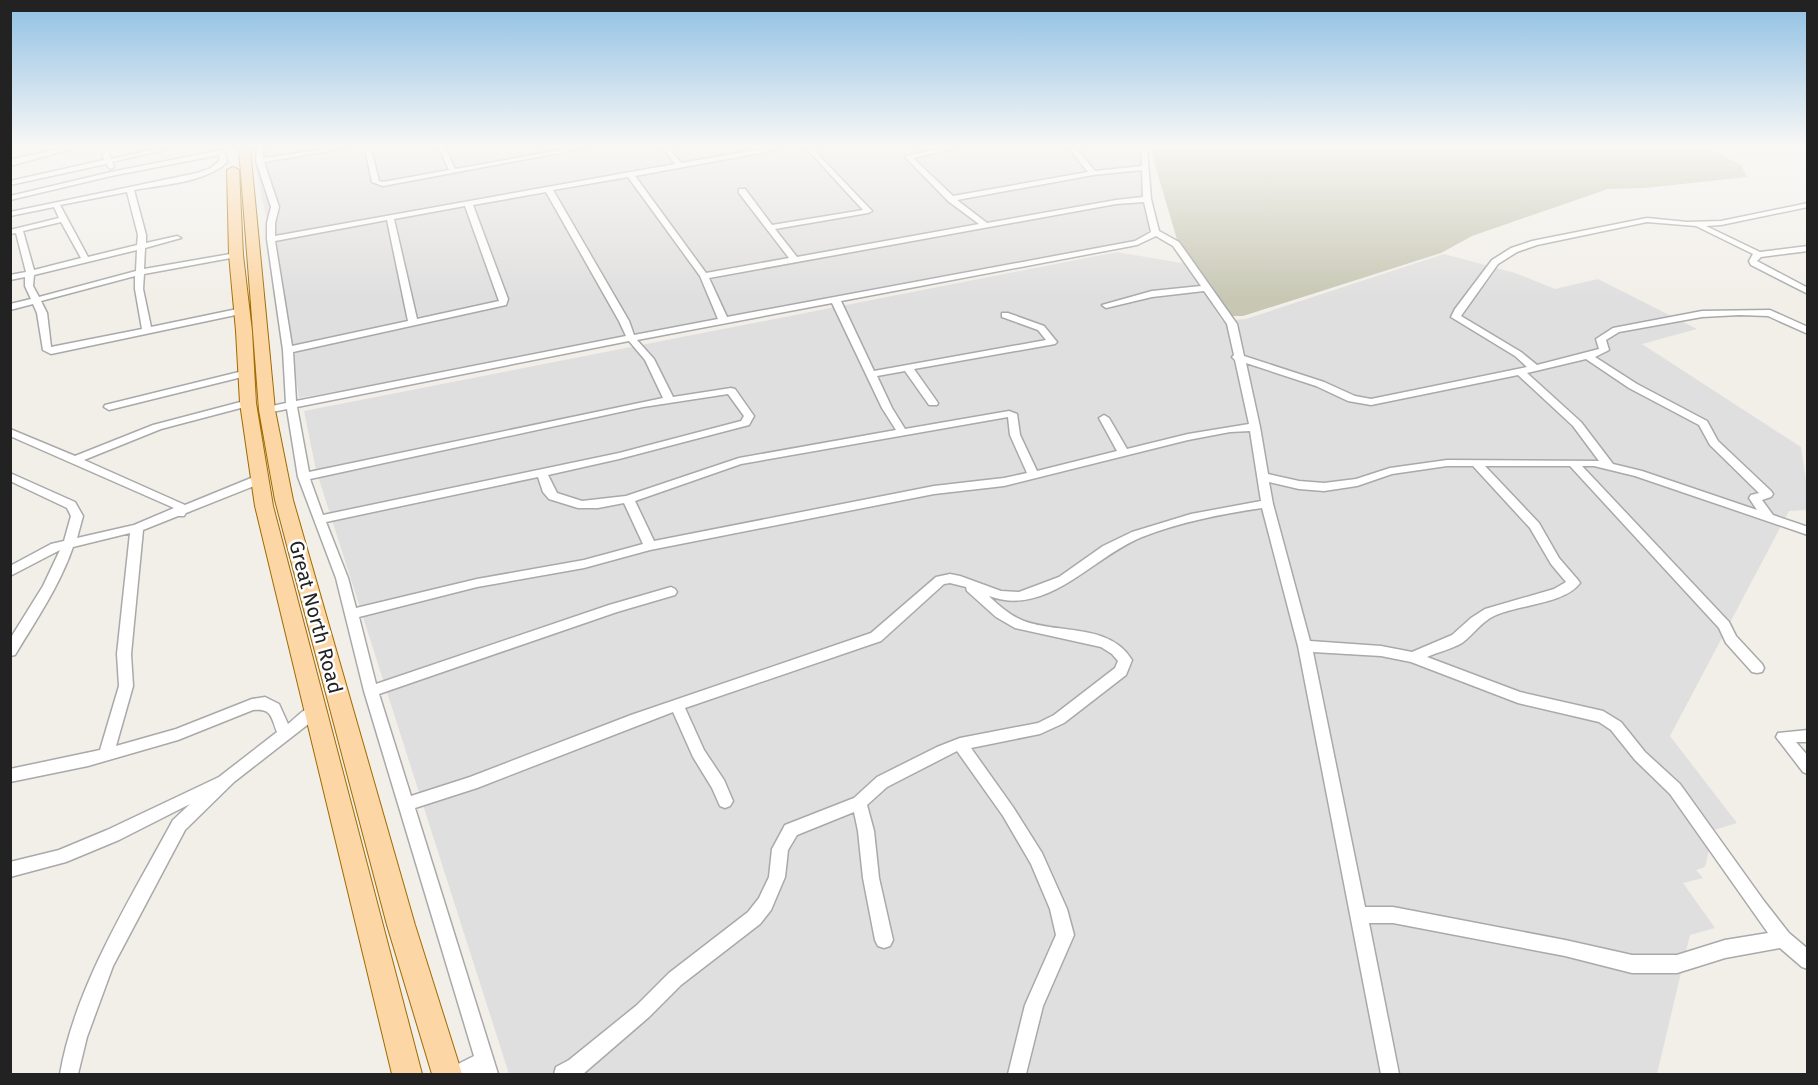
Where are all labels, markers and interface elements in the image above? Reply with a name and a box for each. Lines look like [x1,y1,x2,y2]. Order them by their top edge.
street label: Great North Road [284,538,348,696]

